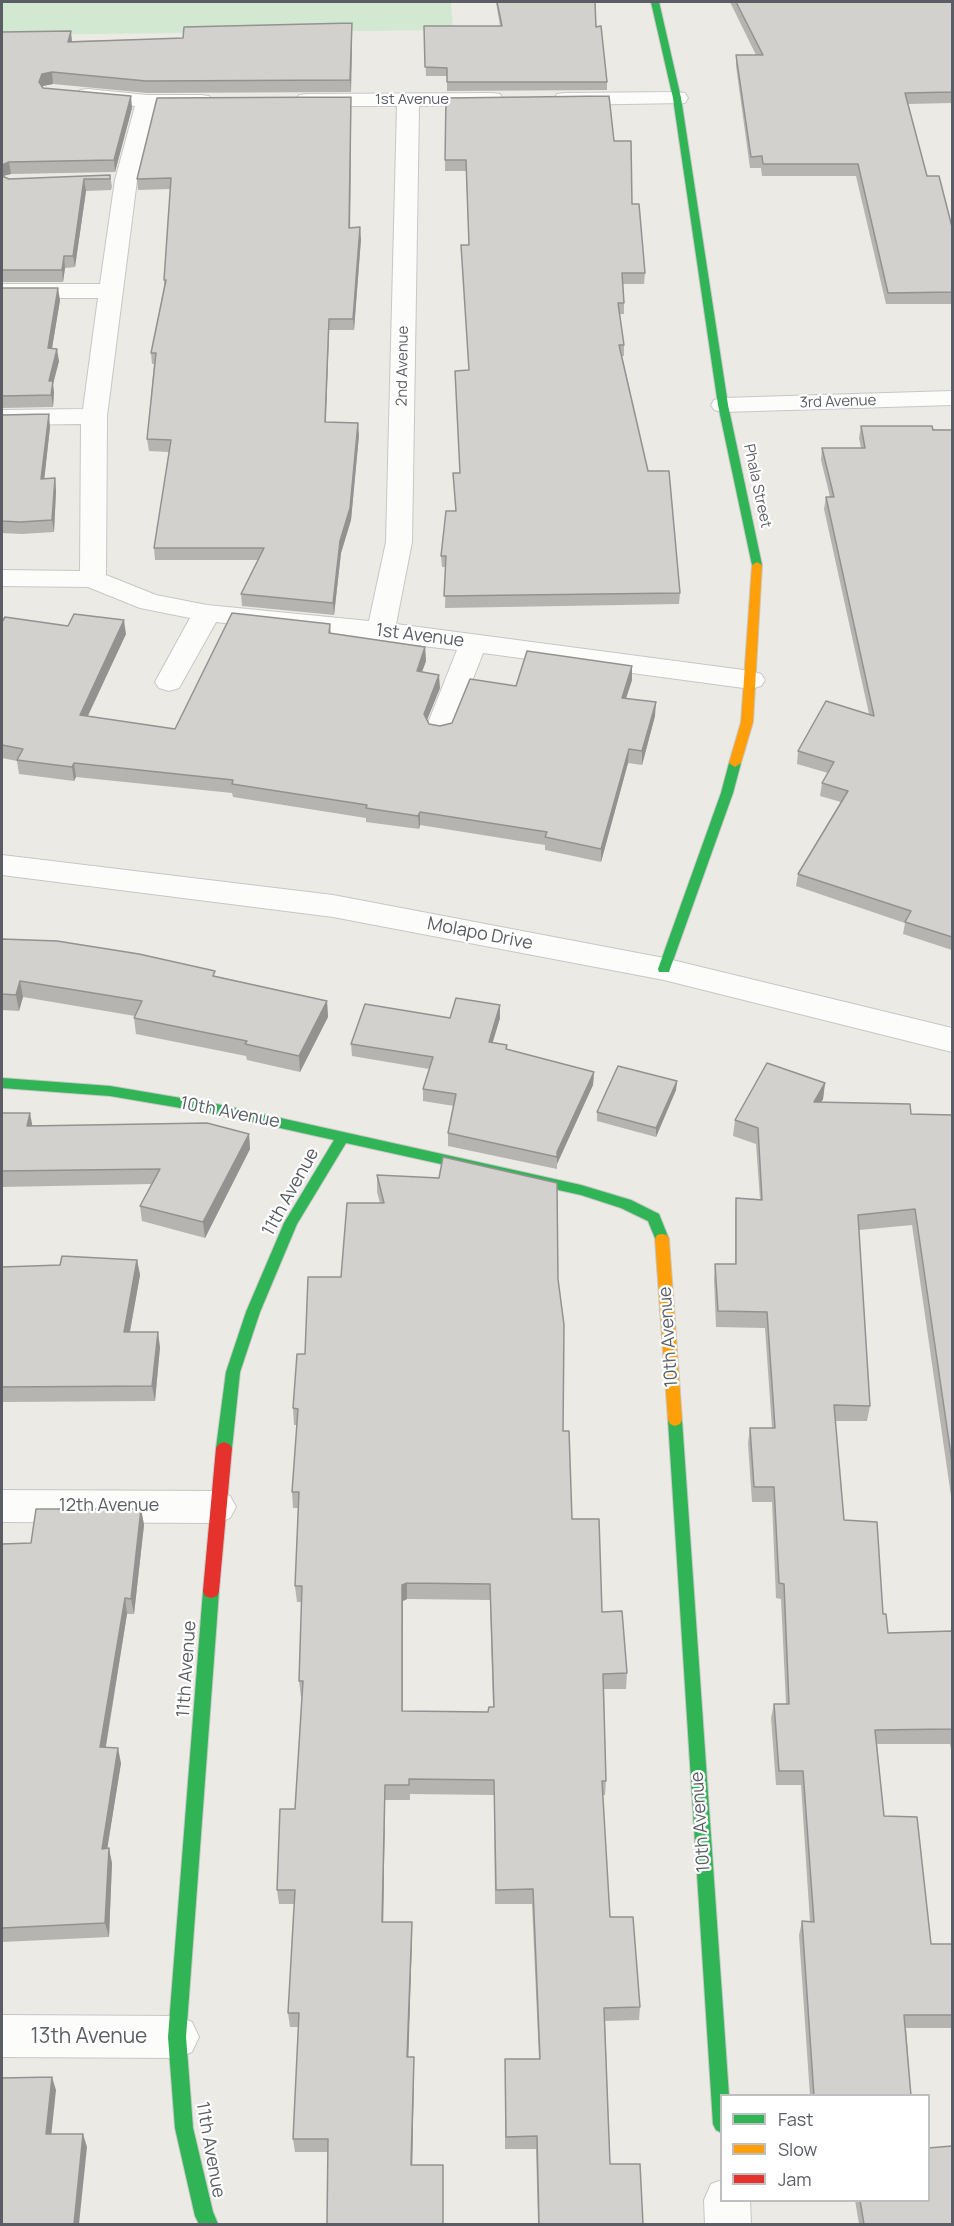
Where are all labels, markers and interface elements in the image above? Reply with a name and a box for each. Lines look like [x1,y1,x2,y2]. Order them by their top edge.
street label: 1st Avenue [375,91,449,109]
street label: 2nd Avenue [393,326,413,406]
street label: 3rd Avenue [799,392,877,412]
street label: Phala Street [739,442,775,530]
street label: 1st Avenue [375,620,465,652]
street label: Molapo Drive [425,913,535,955]
street label: 10th Avenue [178,1093,282,1133]
street label: 11th Avenue [258,1144,324,1240]
street label: 10th Avenue [655,1286,683,1388]
street label: 12th Avenue [59,1495,159,1517]
street label: 11th Avenue [173,1620,201,1718]
street label: 10th Avenue [687,1771,715,1873]
street label: 13th Avenue [31,2024,147,2050]
legend [720,2094,930,2202]
street label: 11th Avenue [191,2100,229,2200]
text: Fast [778,2107,813,2131]
text: Slow [778,2137,817,2161]
text: Jam [778,2167,812,2191]

